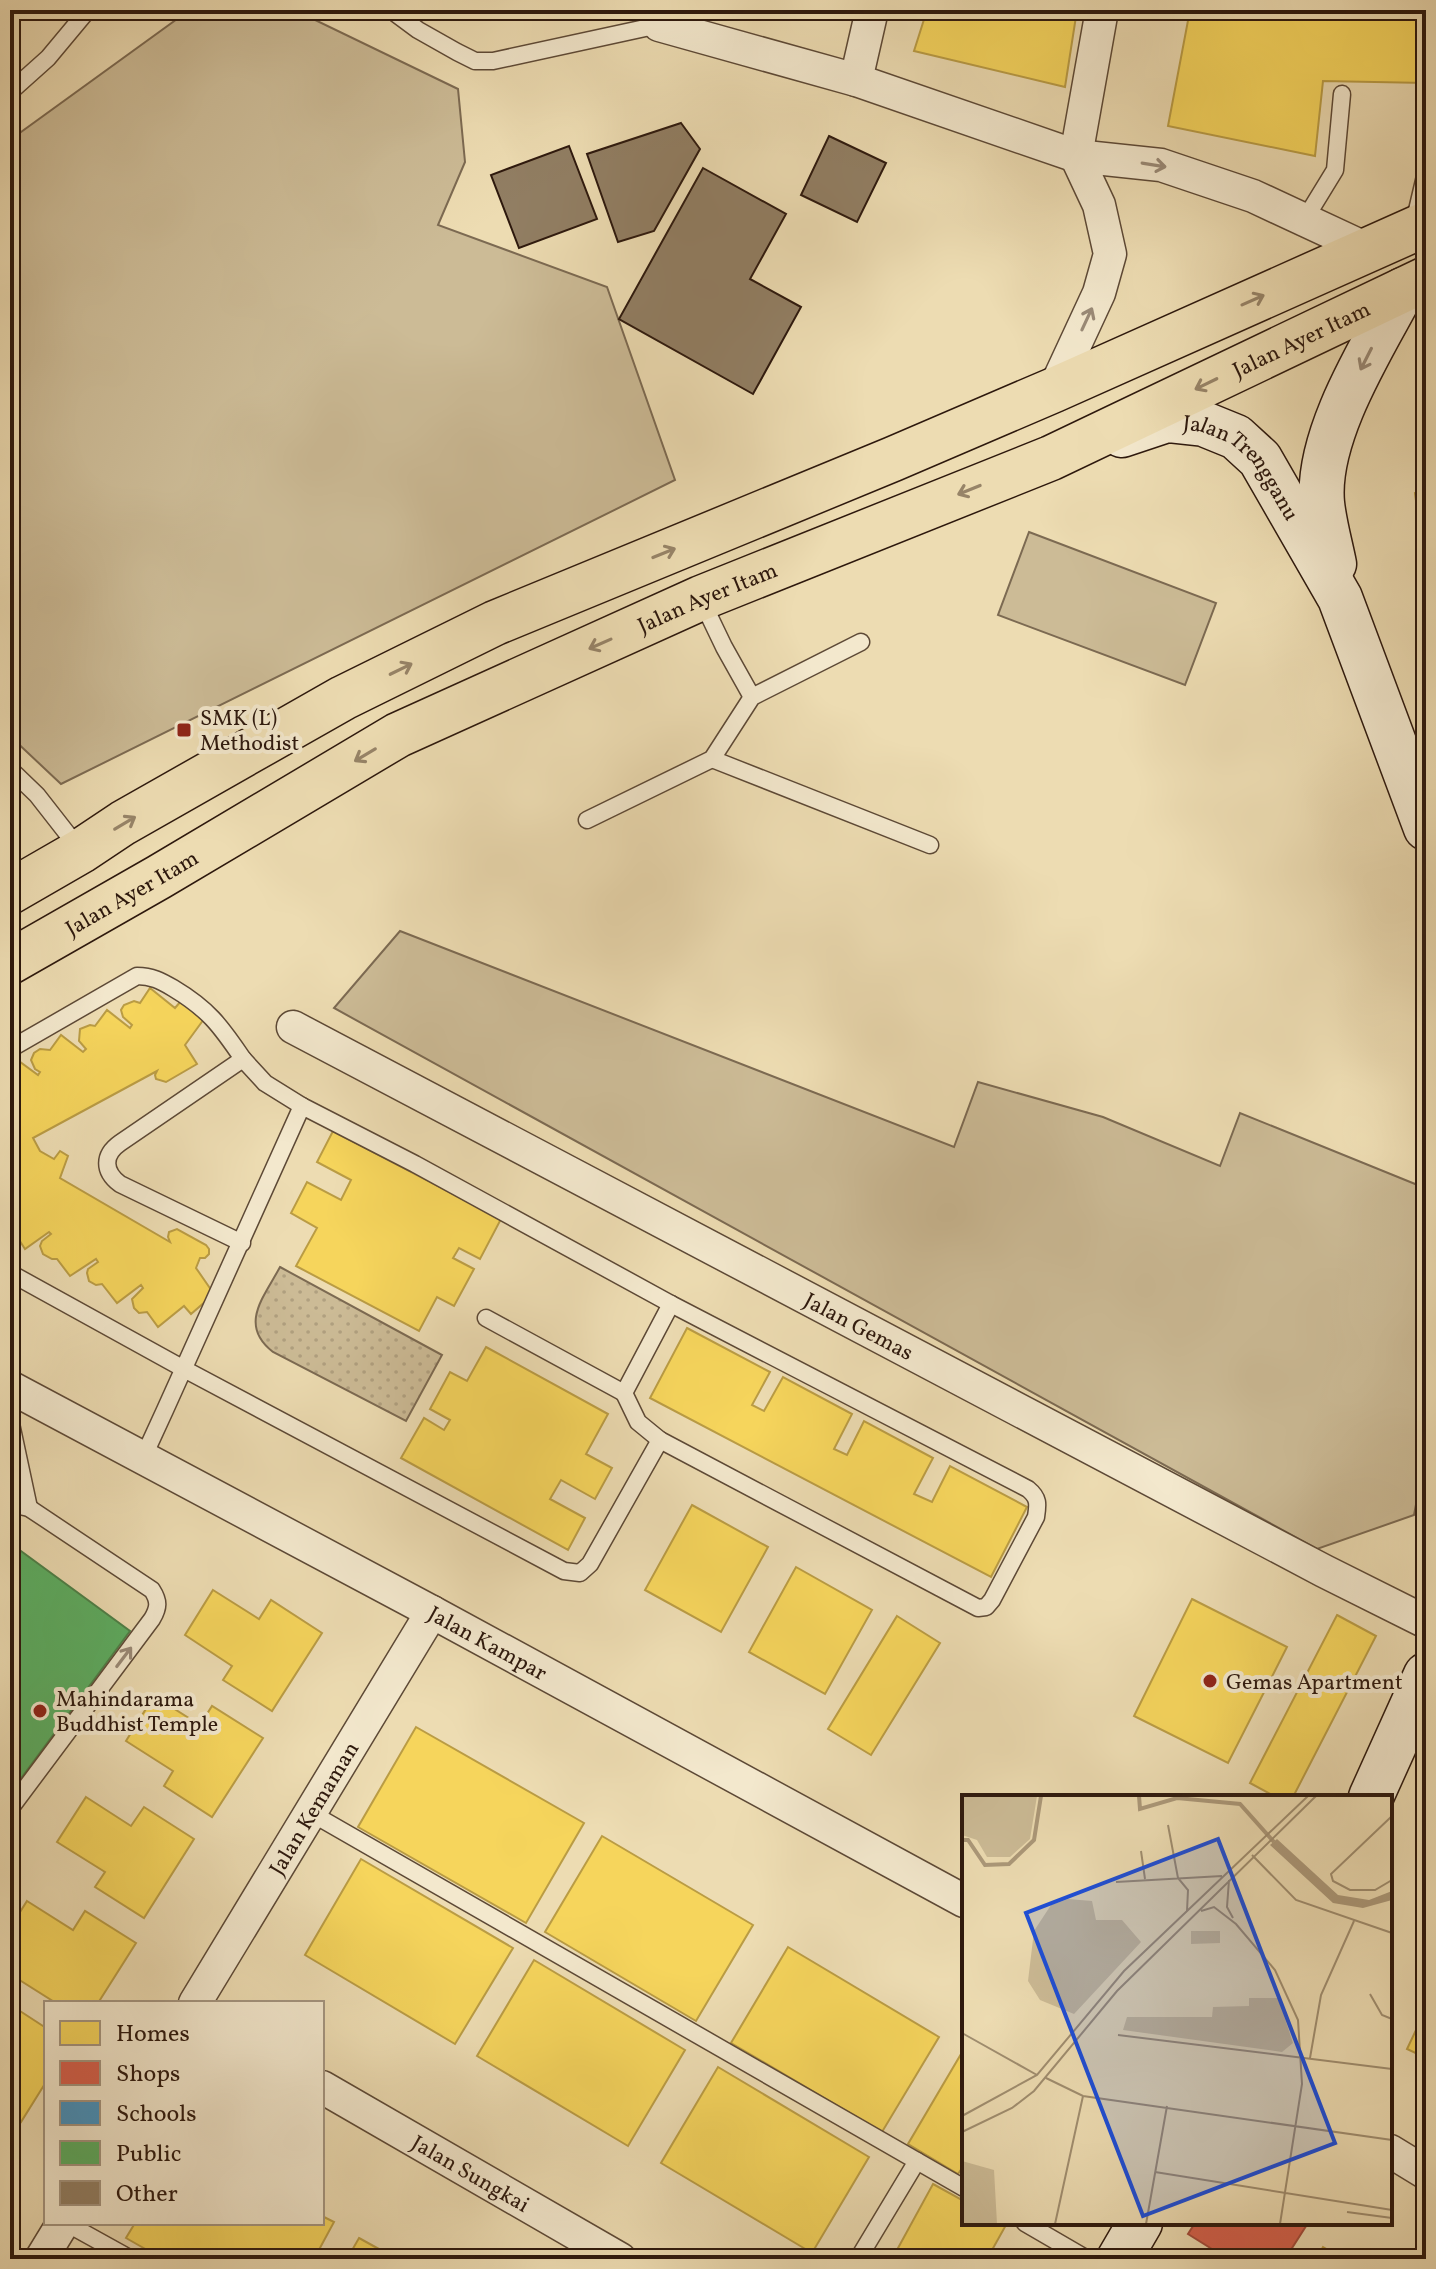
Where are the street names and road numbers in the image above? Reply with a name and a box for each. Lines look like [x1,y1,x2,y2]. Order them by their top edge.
street label: Jalan Ayer Itam [1228,295,1376,387]
street label: Jalan Trengganu [1181,409,1305,527]
street label: Jalan Ayer Itam [633,556,782,643]
street label: Jalan Ayer Itam [60,844,205,945]
street label: Jalan Gemas [798,1286,918,1370]
street label: Jalan Kampar [422,1600,552,1690]
street label: Jalan Kemaman [263,1736,368,1882]
street label: Jalan Sungkai [405,2129,535,2222]

